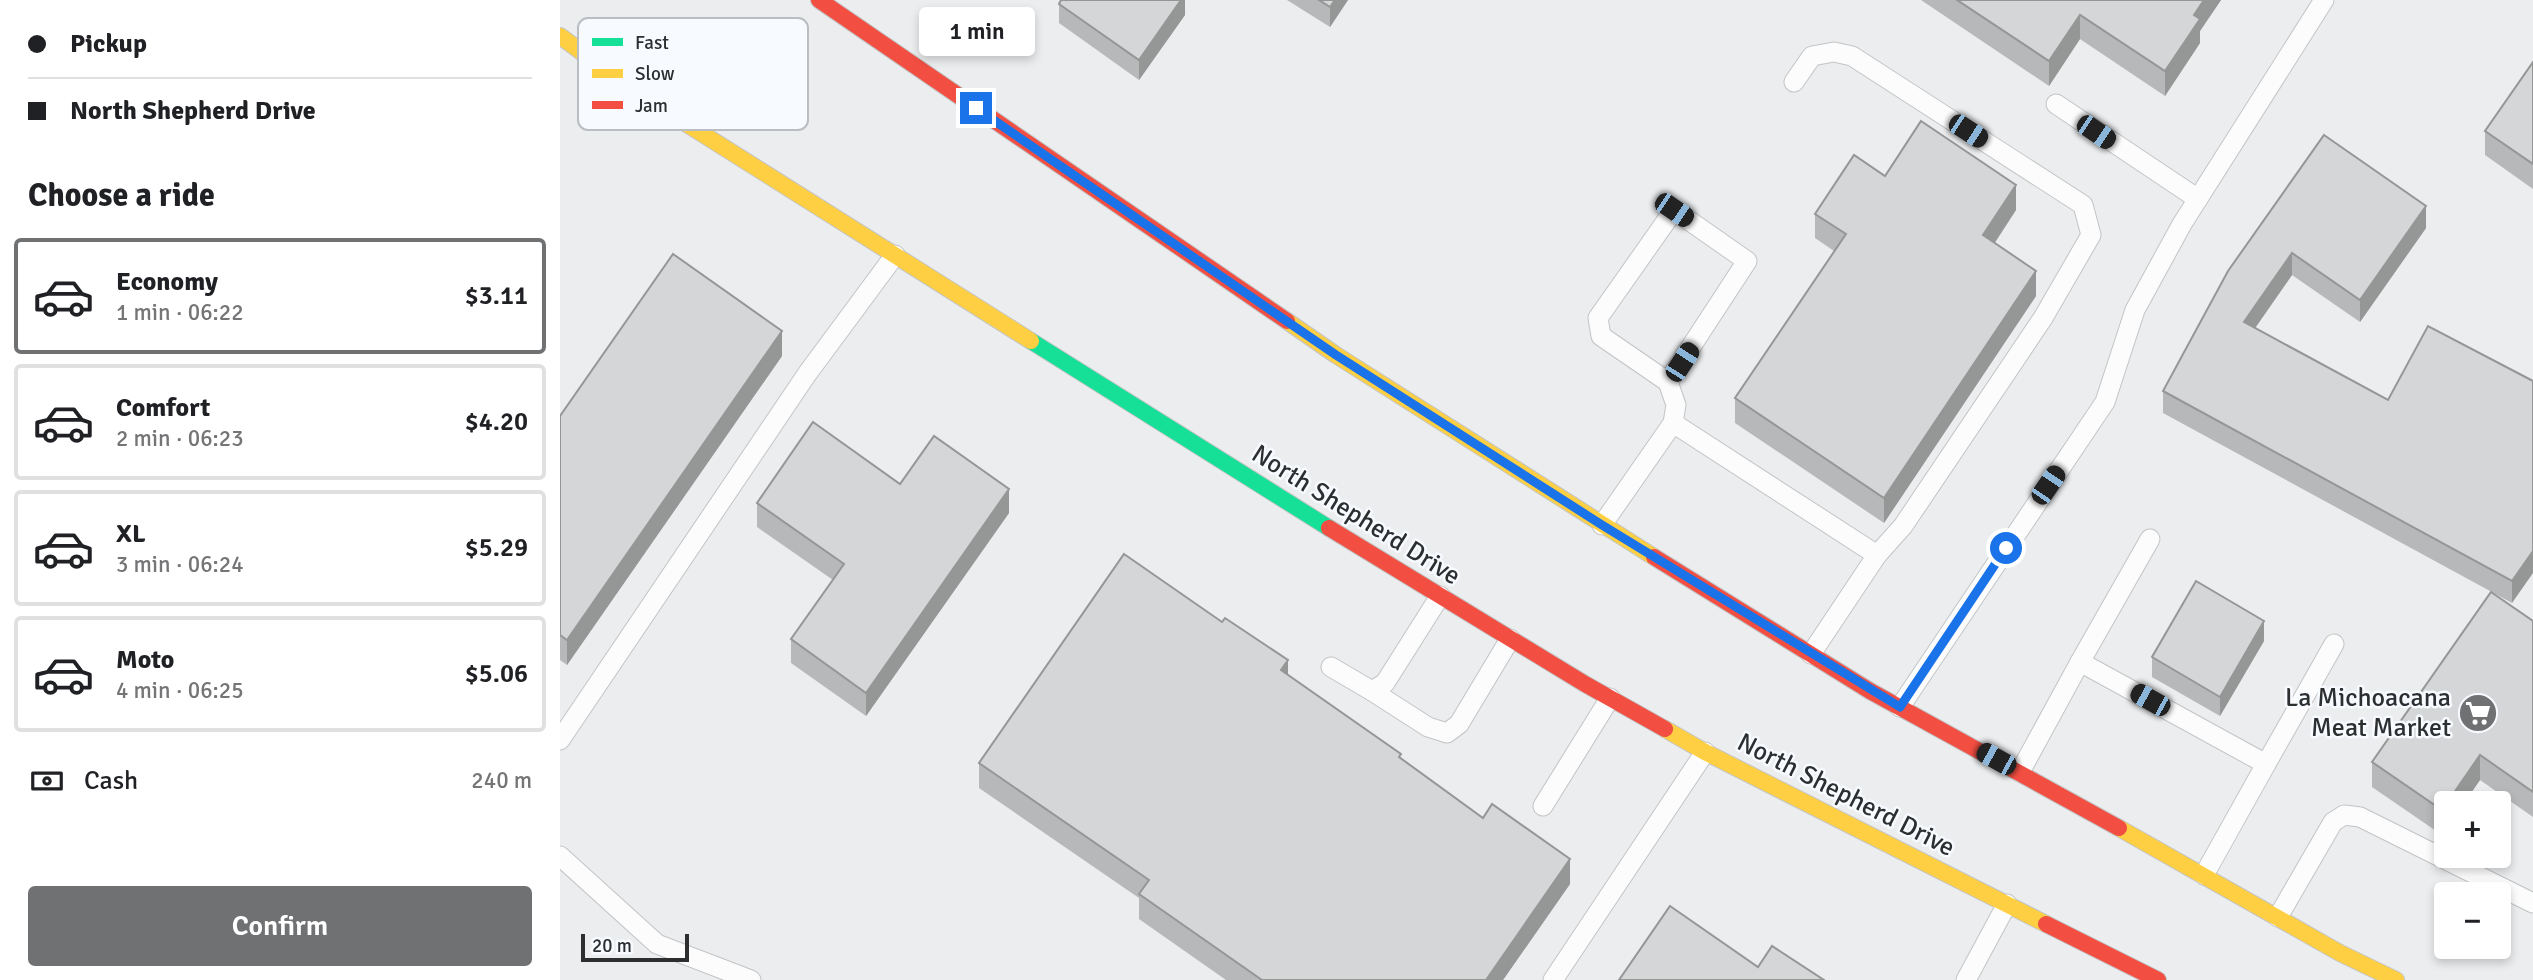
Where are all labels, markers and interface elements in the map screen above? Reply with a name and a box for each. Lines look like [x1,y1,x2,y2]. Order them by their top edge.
callout: 1 min [918,7,1034,56]
text: 1 min [949,17,1005,46]
legend [578,18,808,130]
text: Pickup [70,28,147,60]
text: Fast [635,31,669,55]
text: Slow [635,62,675,86]
route end [960,92,992,124]
text: Jam [635,94,668,118]
text: North Shepherd Drive [70,95,316,127]
car [1945,111,1992,151]
car [2073,112,2120,152]
text: Choose a ride [28,176,215,215]
car [1651,190,1698,230]
icon: car [32,265,95,328]
text: Economy [116,266,218,298]
text: $3.11 [465,280,528,312]
text: 1 min · 06:22 [116,298,244,327]
car [1662,339,1703,385]
icon: car [32,391,95,454]
text: Comfort [116,392,210,424]
text: $4.20 [465,406,528,438]
text: 2 min · 06:23 [116,424,244,453]
street label: North Shepherd Drive [1246,438,1466,592]
car [2028,462,2069,508]
icon: car [32,517,95,580]
text: XL [116,518,146,550]
text: $5.29 [465,532,528,564]
route start [1990,532,2022,564]
text: 3 min · 06:24 [116,550,244,579]
icon: car [32,643,95,706]
text: Moto [116,644,174,676]
text: $5.06 [465,658,528,690]
text: 4 min · 06:25 [116,676,244,705]
car [2127,681,2174,719]
place label: La Michoacana Meat Market [2285,682,2451,744]
supermarket icon: La Michoacana Meat Market [2457,692,2499,734]
street label: North Shepherd Drive [1732,726,1960,864]
car [1973,740,2020,778]
icon: cash [28,762,66,800]
text: Cash [84,765,138,797]
text: 240 m [471,766,532,795]
map controls [2434,791,2511,959]
button: + [2434,791,2511,868]
button: − [2434,882,2511,959]
button: Confirm [28,886,532,966]
scale bar [581,931,690,963]
text: 20 m [592,934,632,958]

